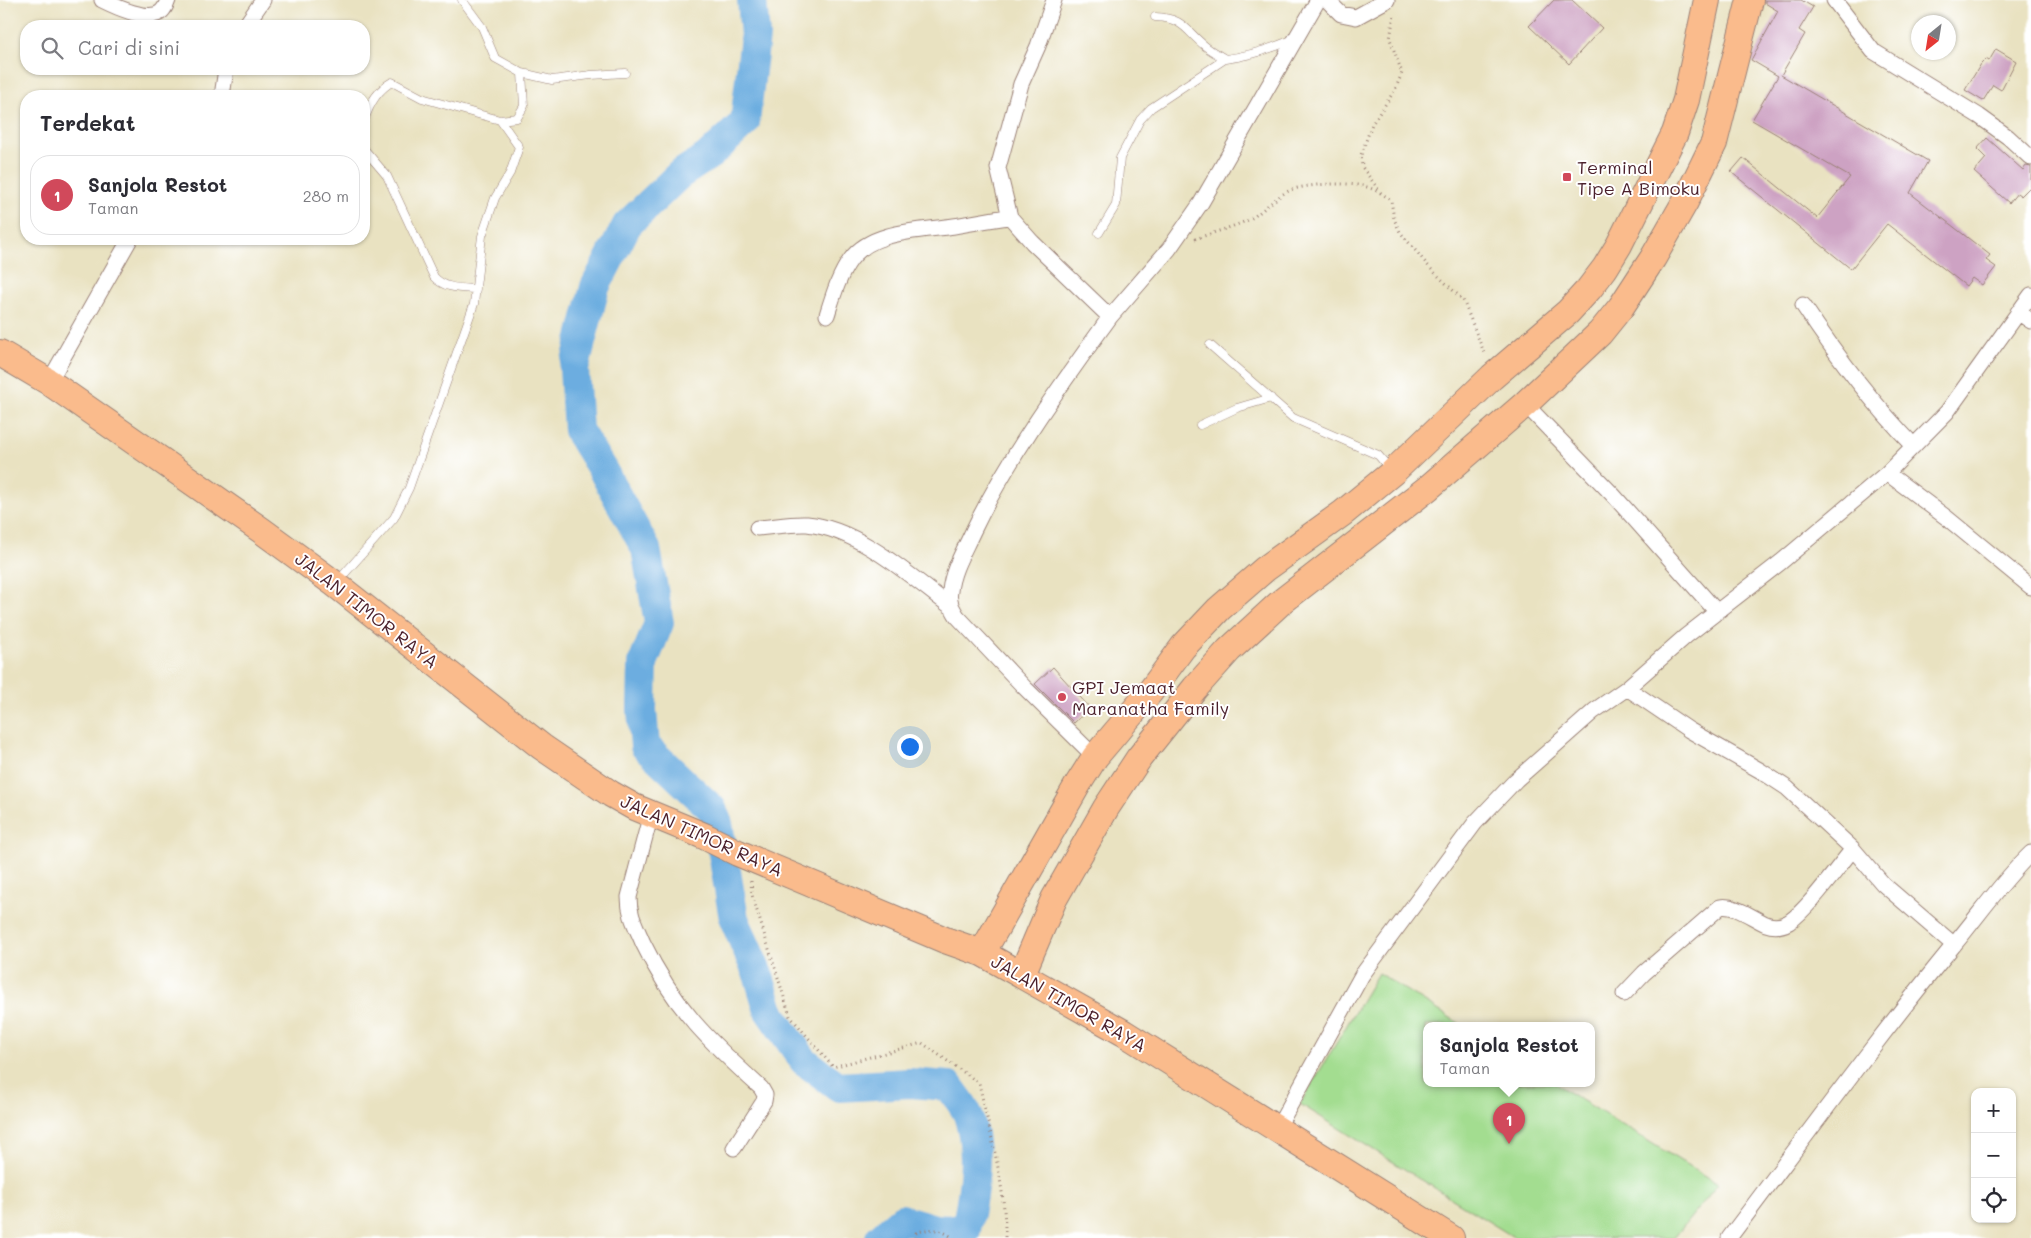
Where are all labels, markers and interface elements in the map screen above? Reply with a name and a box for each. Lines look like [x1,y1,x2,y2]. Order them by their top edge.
north arrow [1911,15,1956,60]
search box [20,20,370,75]
icon: search [38,34,66,62]
text: Cari di sini [78,35,180,60]
text: Terdekat [40,109,135,136]
place label: Terminal Tipe A Bimoku [1577,155,1700,200]
marker: Terminal Tipe A Bimoku [1561,171,1573,183]
text: Sanjola Restot [88,172,227,197]
text: 1 [53,185,61,206]
text: 280 m [303,185,349,206]
text: Taman [88,197,138,218]
street label: JALAN TIMOR RAYA [291,547,443,673]
place label: GPI Jemaat Maranatha Family [1072,675,1229,720]
marker: GPI Jemaat Maranatha Family [1056,691,1068,703]
your location [897,734,923,760]
street label: JALAN TIMOR RAYA [617,788,787,882]
street label: JALAN TIMOR RAYA [987,949,1151,1057]
popup [1423,1022,1595,1087]
text: Sanjola Restot [1439,1032,1579,1057]
text: Taman [1439,1057,1490,1078]
map controls [1971,1088,2016,1223]
button: + [1971,1088,2016,1133]
pin: 1 [1493,1103,1525,1144]
button: − [1971,1133,2016,1178]
button: locate [1971,1178,2016,1223]

